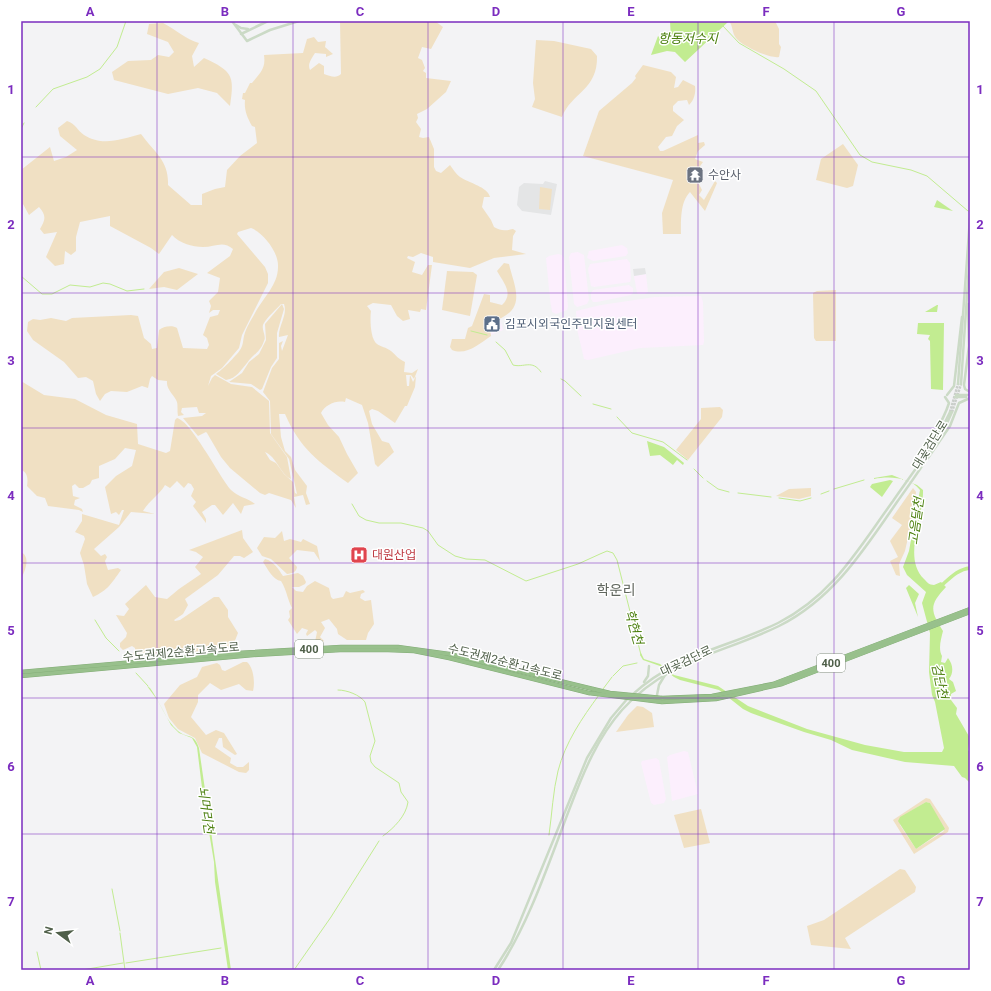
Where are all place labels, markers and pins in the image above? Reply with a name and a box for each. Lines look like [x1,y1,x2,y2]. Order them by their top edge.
temple icon: 수안사 [685,165,705,185]
place label: 수안사 [708,168,741,182]
public building icon: 김포시외국인주민지원센터 [482,314,502,334]
place label: 김포시외국인주민지원센터 [505,317,637,331]
hospital icon: 대원산업 [349,545,369,565]
place label: 대원산업 [372,548,416,562]

